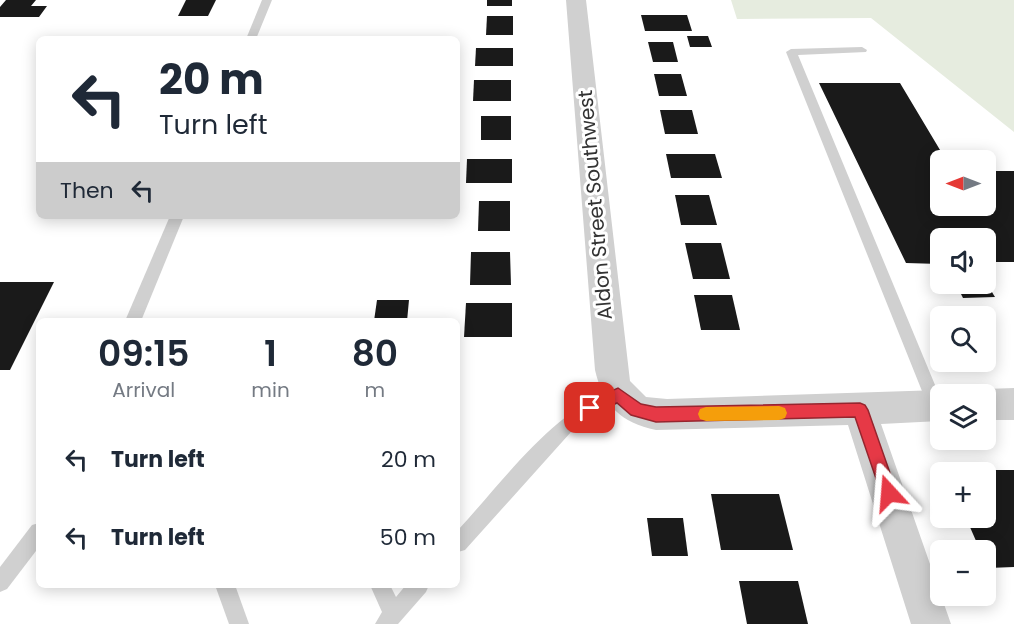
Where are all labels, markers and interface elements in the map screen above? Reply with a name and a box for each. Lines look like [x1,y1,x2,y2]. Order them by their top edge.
text: 20 m [159,50,264,109]
icon: left [60,60,138,138]
street label: Aldon Street Southwest [571,89,619,321]
text: Turn left [159,106,268,143]
north arrow [930,150,996,216]
map controls [930,150,996,606]
icon: left [126,174,159,207]
text: Then [60,175,114,206]
button: sound [930,228,996,294]
button: search [930,306,996,372]
text: 09:15 [98,328,189,379]
text: 1 [264,328,277,379]
text: 80 [352,328,398,379]
text: Arrival [112,376,175,404]
text: min [251,376,290,404]
text: m [365,376,385,404]
pin [564,382,615,433]
button: layers [930,384,996,450]
icon: arrive [573,391,606,424]
icon: left [60,443,93,476]
text: Turn left [111,444,205,475]
text: 20 m [381,444,436,475]
position arrow [857,461,921,525]
button: + [930,462,996,528]
icon: left [60,521,93,554]
text: Turn left [111,522,205,553]
text: 50 m [380,522,436,553]
button: − [930,540,996,606]

